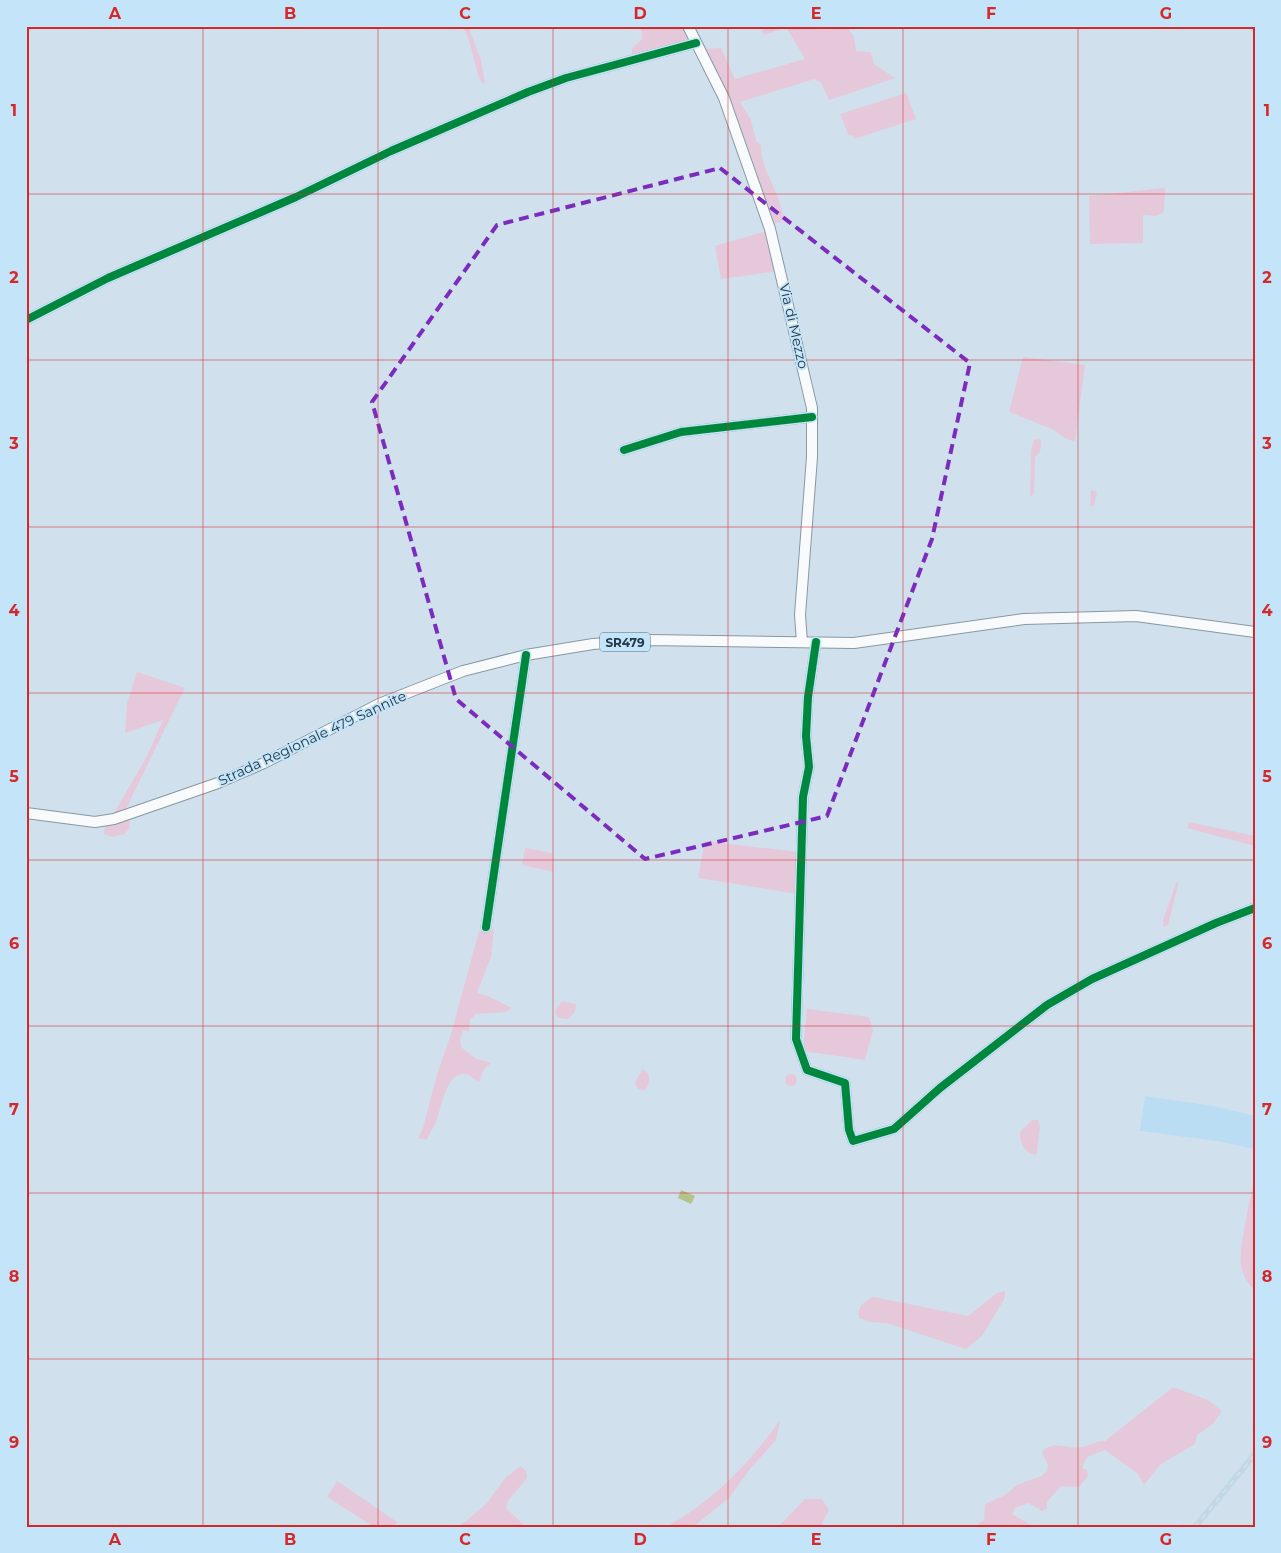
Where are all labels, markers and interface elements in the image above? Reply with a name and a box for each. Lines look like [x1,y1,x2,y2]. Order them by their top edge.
text: A [108,4,122,23]
text: B [284,4,296,23]
text: C [459,4,471,23]
text: D [633,4,647,23]
text: E [811,4,821,23]
text: F [986,4,996,23]
text: G [1160,4,1172,23]
text: 1 [11,101,17,120]
text: 1 [1264,101,1270,120]
text: 2 [9,268,19,287]
text: 2 [1262,268,1272,287]
street label: Via di Mezzo [775,282,813,371]
text: 3 [8,434,19,453]
text: 3 [1261,434,1272,453]
text: 4 [8,601,20,620]
text: 4 [1261,601,1273,620]
road number: SR479 [600,632,650,652]
street label: Strada Regionale 479 Sannite [215,686,409,790]
text: 5 [9,767,19,786]
text: 5 [1262,767,1272,786]
text: 6 [9,934,19,953]
text: 6 [1262,934,1272,953]
text: 7 [9,1100,19,1119]
text: 7 [1262,1100,1272,1119]
text: 8 [9,1267,19,1286]
text: 8 [1262,1267,1272,1286]
text: 9 [9,1433,19,1452]
text: 9 [1262,1433,1272,1452]
text: A [108,1530,122,1549]
text: B [284,1530,296,1549]
text: C [459,1530,471,1549]
text: D [633,1530,647,1549]
text: E [811,1530,821,1549]
text: F [986,1530,996,1549]
text: G [1160,1530,1172,1549]

